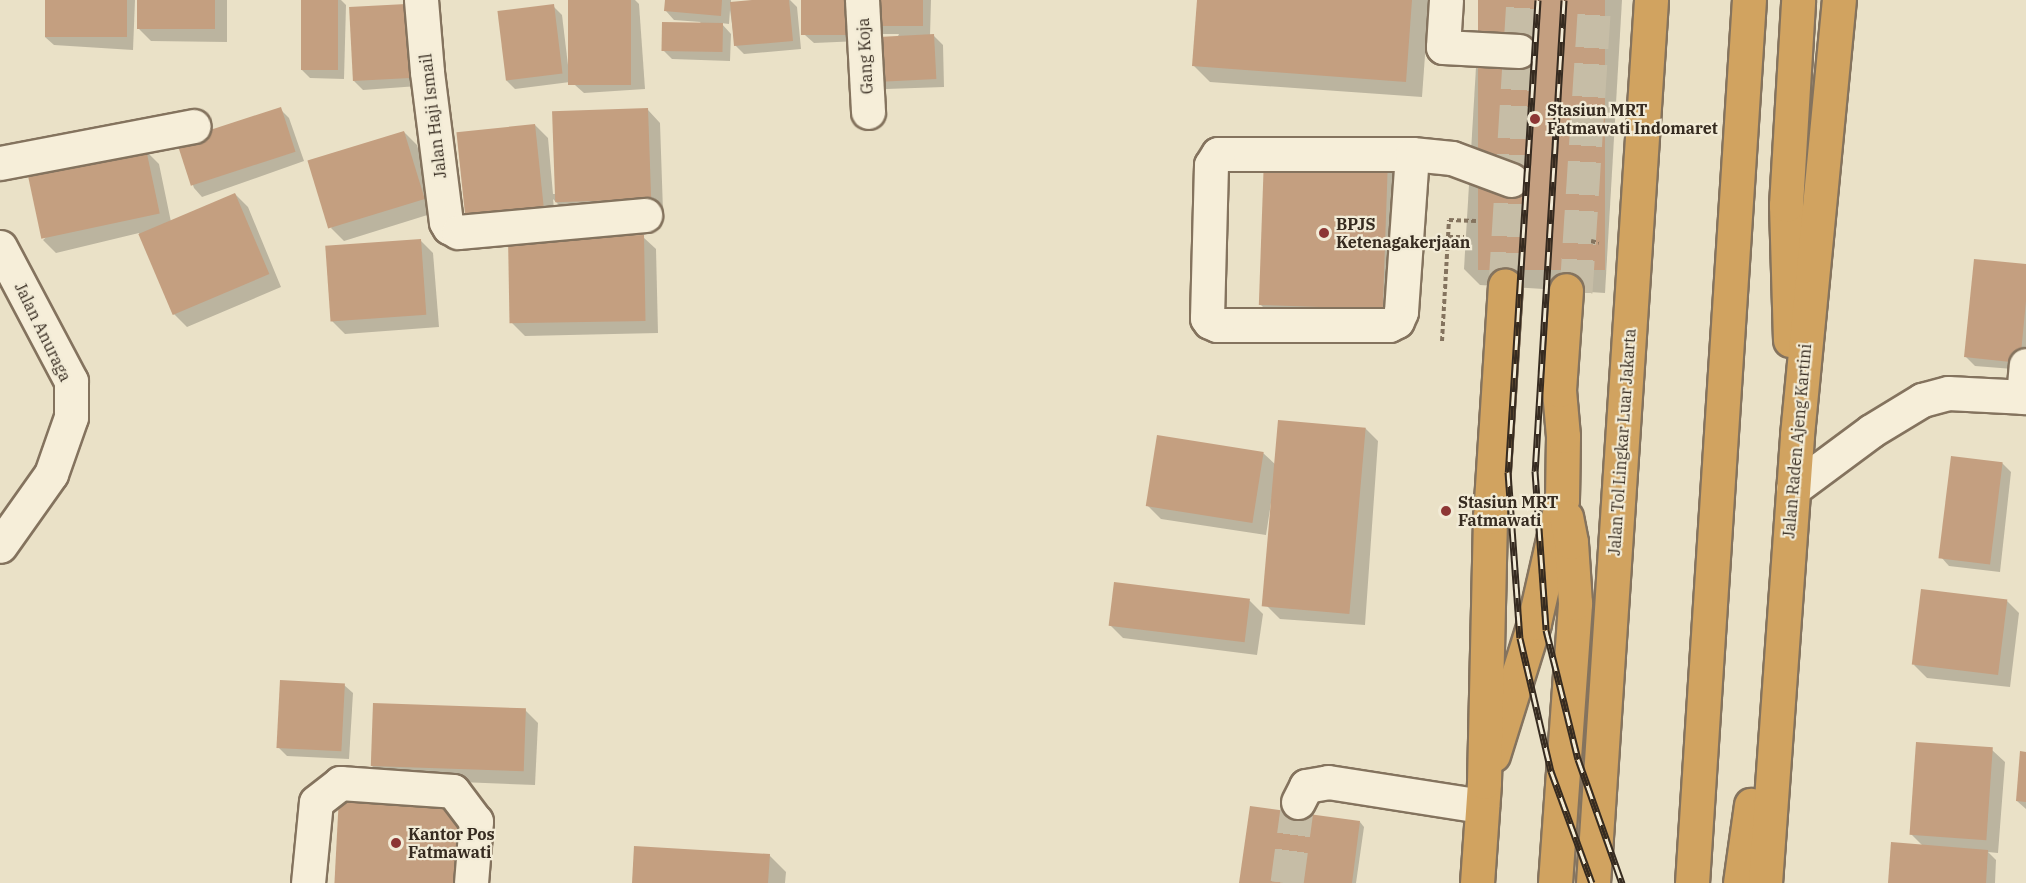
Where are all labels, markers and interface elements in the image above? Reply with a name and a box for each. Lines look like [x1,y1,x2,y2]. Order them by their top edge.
street label: Gang Koja [853,17,877,95]
street label: Jalan Haji Ismail [416,53,450,179]
place label: Stasiun MRT Fatmawati Indomaret [1547,100,1718,138]
marker: Stasiun MRT Fatmawati Indomaret [1528,112,1542,126]
place label: BPJS Ketenagakerjaan [1336,214,1470,252]
marker: BPJS Ketenagakerjaan [1317,226,1331,240]
street label: Jalan Anuraga [11,279,75,385]
street label: Jalan Tol Lingkar Luar Jakarta [1604,328,1640,556]
street label: Jalan Raden Ajeng Kartini [1779,343,1815,539]
place label: Stasiun MRT Fatmawati [1458,492,1558,530]
marker: Stasiun MRT Fatmawati [1439,504,1453,518]
place label: Kantor Pos Fatmawati [408,824,495,862]
marker: Kantor Pos Fatmawati [389,836,403,850]

